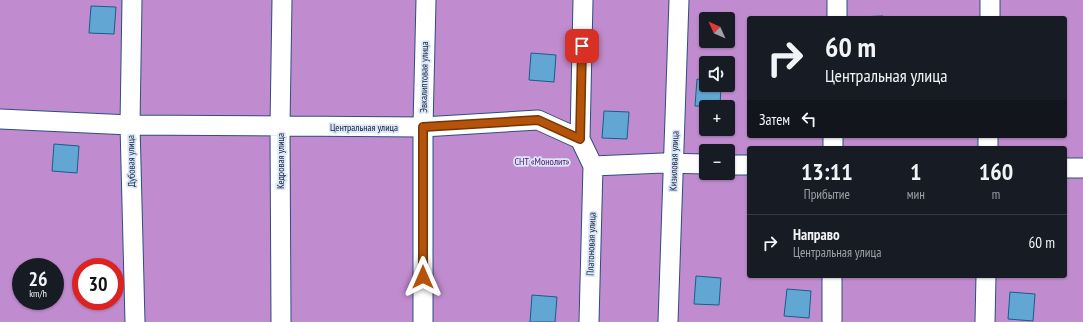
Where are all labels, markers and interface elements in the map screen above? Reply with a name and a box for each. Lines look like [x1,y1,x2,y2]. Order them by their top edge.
north arrow [699,12,735,48]
map controls [699,12,735,180]
text: 60 m [825,28,876,65]
pin [565,29,599,63]
icon: right [759,32,811,84]
icon: arrive [571,35,593,57]
street label: Эвкалиптовая улица [417,41,431,113]
button: sound [699,56,735,92]
text: Центральная улица [825,64,947,87]
button: + [699,100,735,136]
icon: left [798,108,820,130]
text: Затем [759,110,790,129]
street label: Центральная улица [330,121,398,134]
street label: Кизиловая улица [666,131,682,191]
street label: Кедровая улица [274,133,287,189]
street label: Дубовая улица [124,135,138,187]
button: − [699,144,735,180]
park label: СНТ «Монолит» [515,155,570,168]
text: 13:11 [801,156,853,187]
text: 1 [910,156,921,187]
text: 160 [979,156,1013,187]
text: Прибытие [804,186,850,203]
text: мин [907,186,925,203]
text: m [992,186,1000,203]
street label: Платоновая улица [583,212,599,276]
text: Направо [793,225,840,244]
icon: right [759,232,781,254]
text: 60 m [1029,233,1055,252]
text: Центральная улица [793,244,881,261]
position arrow [402,256,444,298]
speed limit sign: 30 [72,258,124,310]
text: 26 [28,266,48,292]
text: km/h [29,287,47,300]

